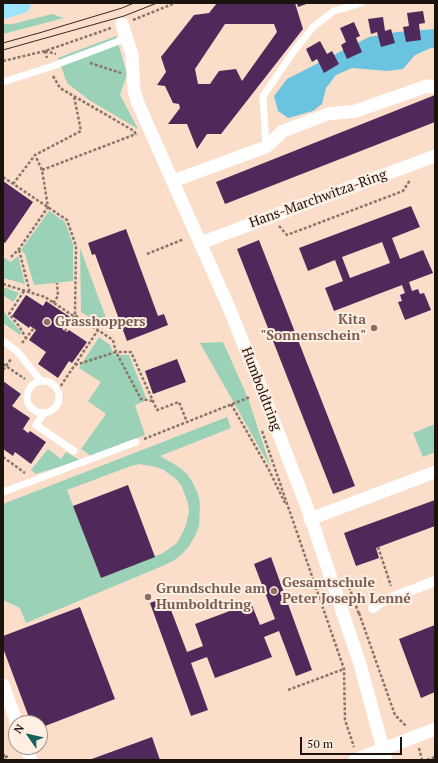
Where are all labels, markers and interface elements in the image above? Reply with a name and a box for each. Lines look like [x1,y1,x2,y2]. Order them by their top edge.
street label: Hans-Marchwitza-Ring [247,166,389,232]
place label: Kita "Sonnenschein" [260,312,366,344]
place label: Grasshoppers [55,314,146,330]
marker: Grasshoppers [42,317,52,327]
marker: Kita "Sonnenschein" [369,323,379,333]
street label: Humboldtring [237,345,285,433]
place label: Gesamtschule Peter Joseph Lenné [282,575,411,608]
place label: Grundschule am Humboldtring [156,581,266,614]
marker: Gesamtschule Peter Joseph Lenné [269,586,279,596]
marker: Grundschule am Humboldtring [143,592,153,602]
north arrow [8,715,48,755]
text: N [11,721,27,736]
scale bar [302,729,404,755]
text: 50 m [307,736,333,751]

